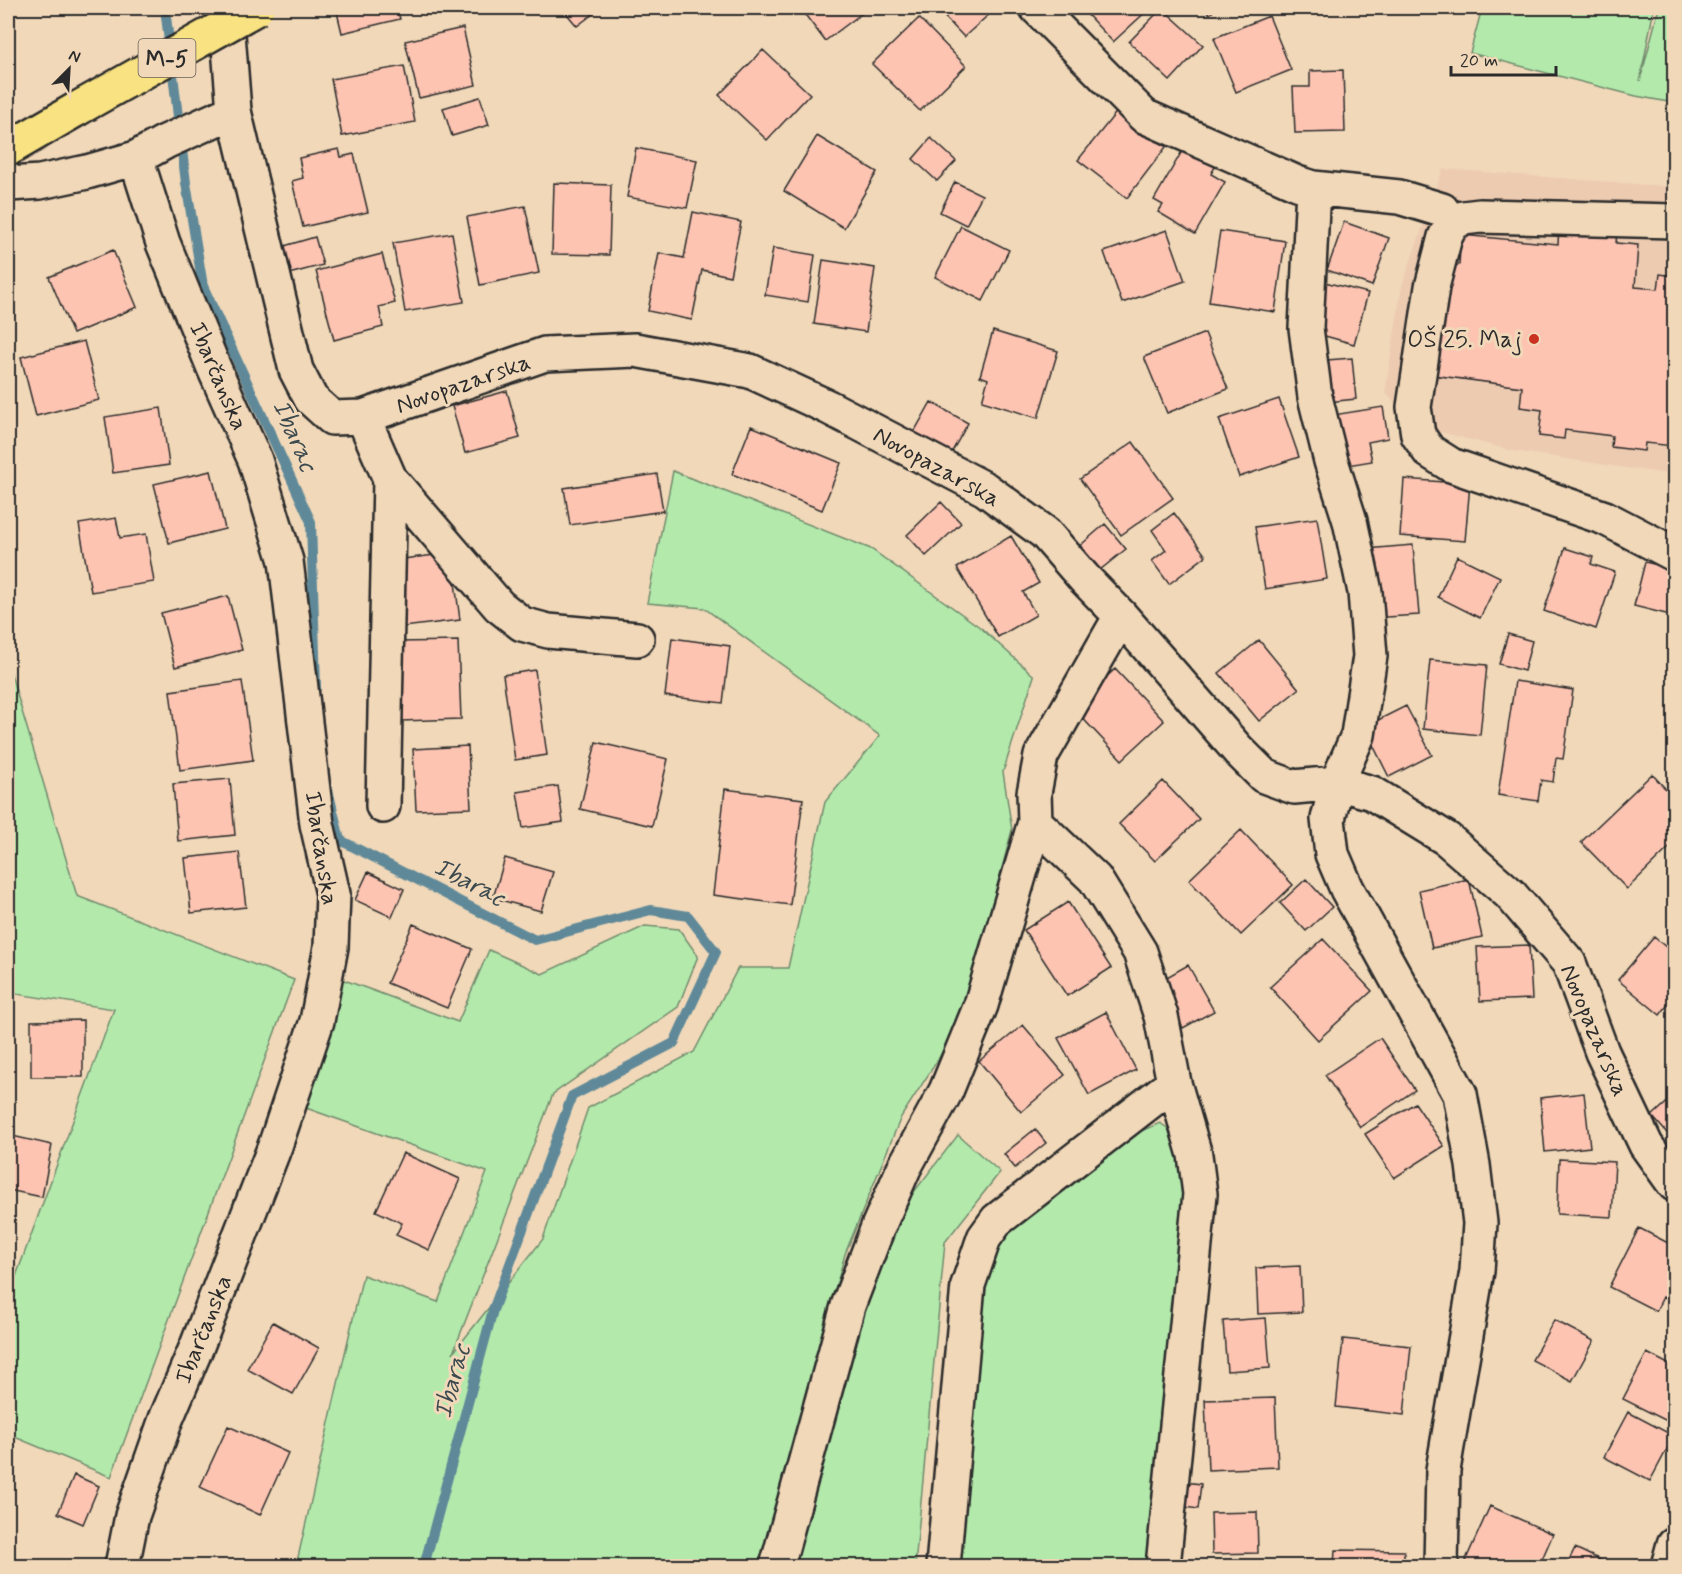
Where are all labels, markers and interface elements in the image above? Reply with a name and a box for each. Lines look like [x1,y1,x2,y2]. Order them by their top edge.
north arrow [39,39,99,99]
road number: M-5 [138,39,195,77]
scale bar [1451,39,1556,77]
text: N [65,45,84,68]
text: 20 m [1460,49,1498,73]
street label: Ibarčanska [181,318,254,435]
place label: OŠ 25. Maj [1407,325,1522,356]
marker: OŠ 25. Maj [1527,332,1541,346]
street label: Novopazarska [392,347,535,422]
water label: Ibarac [263,395,326,479]
street label: Novopazarska [867,420,1005,515]
street label: Ibarčanska [296,789,345,907]
water label: Ibarac [428,851,512,916]
street label: Novopazarska [1552,960,1635,1101]
street label: Ibarčanska [169,1271,240,1389]
water label: Ibarac [427,1339,480,1422]

